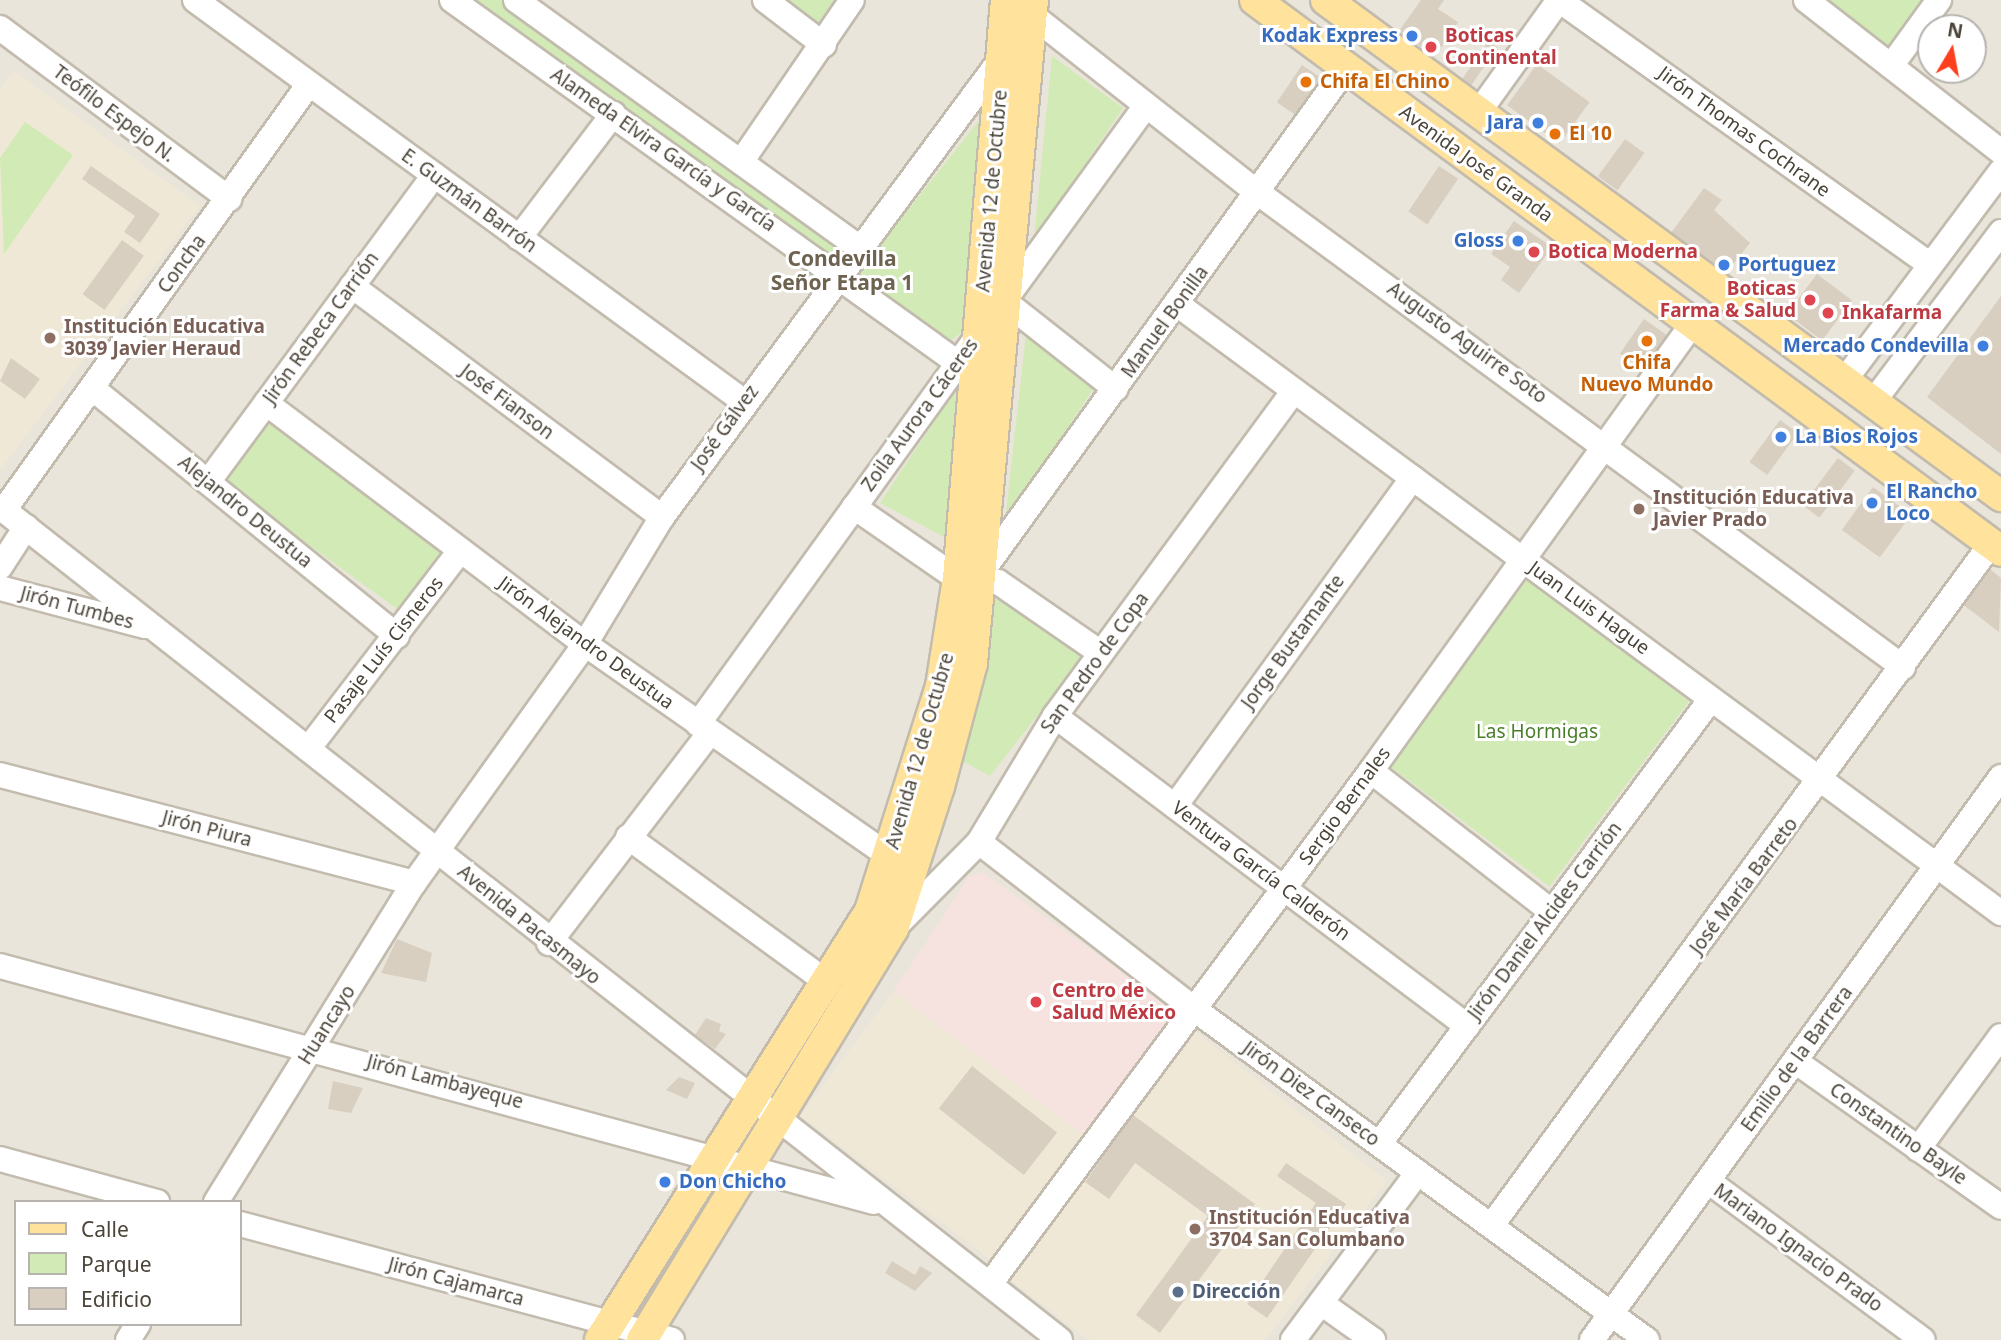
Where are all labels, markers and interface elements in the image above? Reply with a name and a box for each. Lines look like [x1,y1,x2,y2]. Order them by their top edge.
north arrow [1917,14,1987,84]
text: N [1945,16,1965,44]
place label: Kodak Express [1261,25,1398,47]
place label: Boticas Continental [1445,25,1557,69]
marker: Kodak Express [1404,28,1420,44]
marker: Boticas Continental [1423,39,1439,55]
street label: Teófilo Espejo N. [48,61,180,167]
street label: Jirón Thomas Cochrane [1654,62,1834,202]
street label: Alameda Elvira García y García [546,63,780,237]
place label: Chifa El Chino [1320,71,1450,93]
marker: Chifa El Chino [1298,74,1314,90]
street label: Avenida 12 de Octubre [972,89,1012,293]
street label: Avenida José Granda [1395,101,1557,227]
place label: Jara [1487,112,1524,134]
marker: Jara [1530,115,1546,131]
place label: El 10 [1569,123,1612,145]
marker: El 10 [1547,126,1563,142]
street label: E. Guzmán Barrón [397,144,541,258]
street label: Concha [153,230,211,298]
place label: Gloss [1454,230,1504,252]
marker: Gloss [1510,233,1526,249]
place label: Botica Moderna [1548,241,1698,263]
marker: Botica Moderna [1526,244,1542,260]
district label: Condevilla Señor Etapa 1 [771,245,913,295]
street label: Jirón Rebeca Carrión [258,248,384,408]
place label: Portuguez [1738,254,1836,276]
marker: Portuguez [1716,257,1732,273]
street label: Manuel Bonilla [1117,262,1213,382]
street label: Augusto Aguirre Soto [1383,278,1551,408]
place label: Boticas Farma & Salud [1660,278,1796,322]
marker: Boticas Farma & Salud [1802,292,1818,308]
place label: Inkafarma [1842,302,1942,324]
marker: Inkafarma [1820,305,1836,321]
place label: Institución Educativa 3039 Javier Heraud [64,316,265,360]
marker: Institución Educativa 3039 Javier Heraud [42,330,58,346]
marker: Chifa Nuevo Mundo [1639,333,1655,349]
street label: Zoila Aurora Cáceres [857,334,983,496]
place label: Mercado Condevilla [1783,335,1969,357]
marker: Mercado Condevilla [1975,338,1991,354]
place label: Chifa Nuevo Mundo [1581,352,1713,396]
street label: José Fianson [456,360,558,444]
street label: José Gálvez [686,381,764,475]
place label: La Bios Rojos [1795,426,1918,448]
marker: La Bios Rojos [1773,429,1789,445]
street label: Alejandro Deustua [174,451,316,573]
place label: El Rancho Loco [1886,481,1977,525]
place label: Institución Educativa Javier Prado [1653,487,1854,531]
marker: El Rancho Loco [1864,495,1880,511]
marker: Institución Educativa Javier Prado [1631,501,1647,517]
street label: Juan Luis Hague [1524,557,1654,659]
street label: Jorge Bustamante [1237,571,1349,713]
street label: Pasaje Luís Cisneros [320,572,448,728]
street label: Jirón Alejandro Deustua [494,572,678,714]
street label: Jirón Tumbes [18,582,136,634]
street label: San Pedro de Copa [1036,588,1154,738]
street label: Avenida 12 de Octubre [881,650,959,852]
park label: Las Hormigas [1476,721,1598,743]
street label: Sergio Bernales [1295,743,1395,869]
street label: Ventura García Calderón [1167,796,1355,946]
street label: Jirón Piura [160,806,254,852]
street label: José María Barreto [1685,813,1803,959]
street label: Jirón Daniel Alcides Carrión [1463,818,1627,1024]
street label: Avenida Pacasmayo [453,860,605,990]
place label: Centro de Salud México [1052,980,1176,1024]
street label: Huancayo [294,981,360,1069]
street label: Emilio de la Barrera [1736,982,1858,1136]
marker: Centro de Salud México [1026,992,1046,1012]
street label: Jirón Diez Canseco [1238,1037,1384,1151]
street label: Jirón Lambayeque [364,1050,526,1114]
street label: Constantino Bayle [1825,1078,1971,1190]
place label: Don Chicho [679,1171,786,1193]
marker: Don Chicho [657,1174,673,1190]
street label: Mariano Ignacio Prado [1709,1179,1887,1317]
legend [14,1200,242,1326]
place label: Institución Educativa 3704 San Columbano [1209,1207,1410,1251]
text: Calle [81,1215,129,1243]
marker: Institución Educativa 3704 San Columbano [1187,1221,1203,1237]
text: Parque [81,1250,151,1278]
street label: Jirón Cajamarca [386,1253,526,1311]
place label: Dirección [1192,1281,1281,1303]
marker: Dirección [1170,1284,1186,1300]
text: Edificio [81,1285,152,1313]

